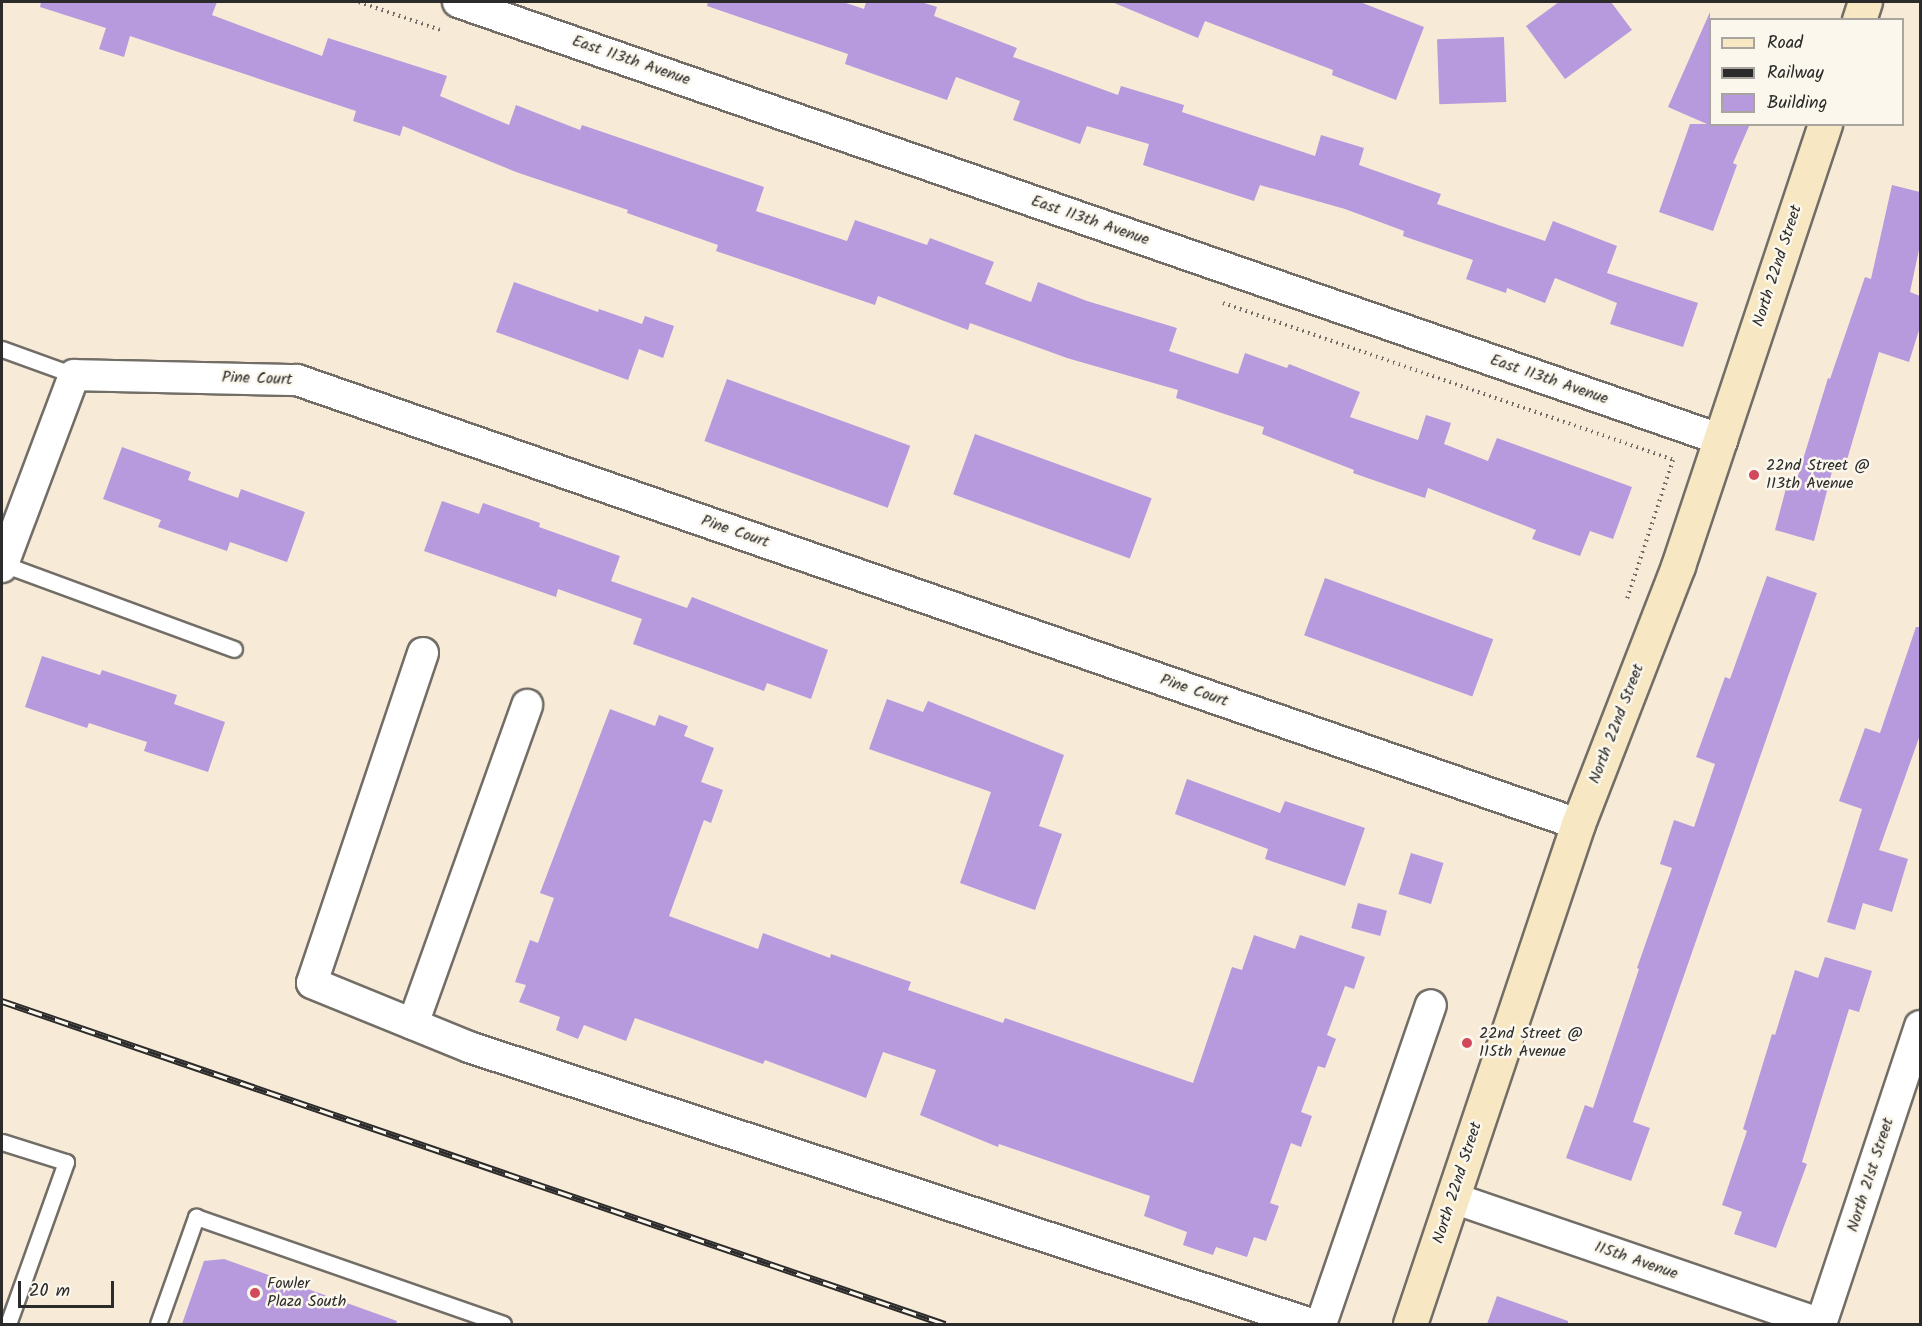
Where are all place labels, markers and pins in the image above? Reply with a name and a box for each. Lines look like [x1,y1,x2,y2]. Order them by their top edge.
place label: 22nd Street @ 113th Avenue [1766,456,1870,494]
marker: 22nd Street @ 113th Avenue [1747,468,1761,482]
place label: 22nd Street @ 115th Avenue [1479,1024,1583,1062]
marker: 22nd Street @ 115th Avenue [1460,1036,1474,1050]
place label: Fowler Plaza South [267,1274,346,1312]
marker: Fowler Plaza South [248,1286,262,1300]

